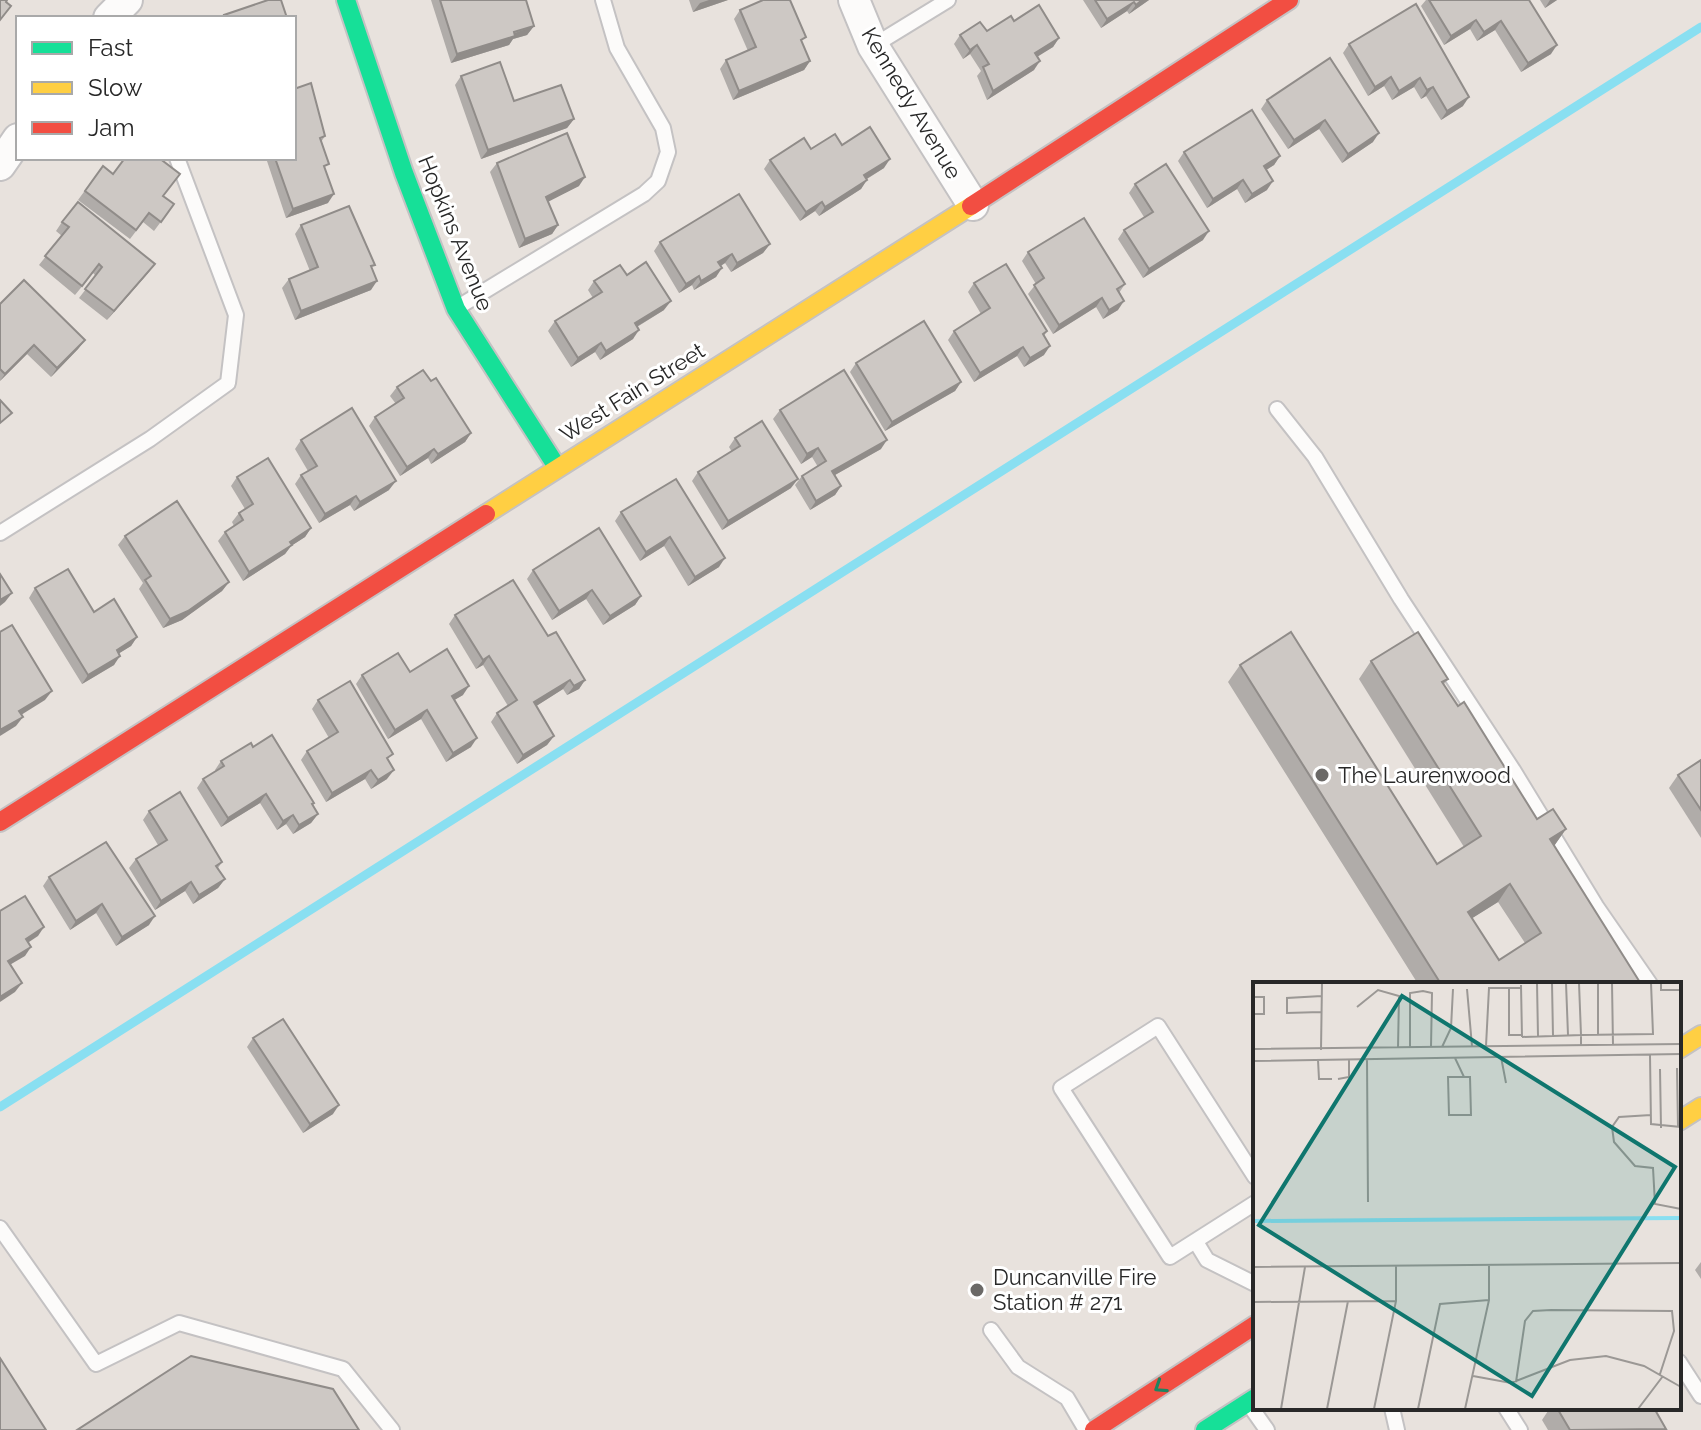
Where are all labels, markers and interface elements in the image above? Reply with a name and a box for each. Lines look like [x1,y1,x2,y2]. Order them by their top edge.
legend [16,16,296,160]
street label: Kennedy Avenue [857,23,968,184]
text: Fast [88,33,133,62]
text: Slow [88,73,143,102]
text: Jam [88,113,134,142]
street label: Hopkins Avenue [413,152,499,314]
street label: West Fain Street [555,337,710,447]
place label: The Laurenwood [1338,762,1511,788]
marker: The Laurenwood [1313,766,1331,784]
inset map [1253,982,1681,1410]
place label: Duncanville Fire Station # 271 [993,1264,1156,1315]
marker: Duncanville Fire Station # 271 [968,1281,986,1299]
one-way arrow [1154,1377,1169,1392]

